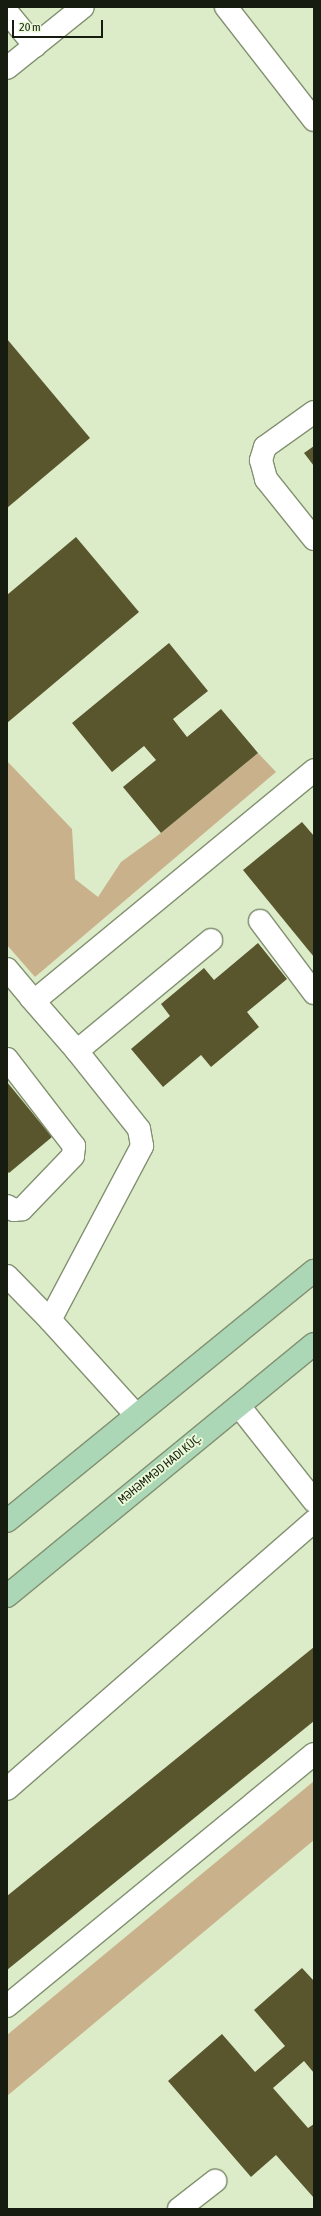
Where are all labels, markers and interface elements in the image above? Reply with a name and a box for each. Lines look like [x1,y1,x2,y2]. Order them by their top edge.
scale bar [14,12,105,38]
text: 20 m [19,20,41,34]
street label: MƏHƏMMƏD HADI KÜÇ. [115,1432,205,1508]

